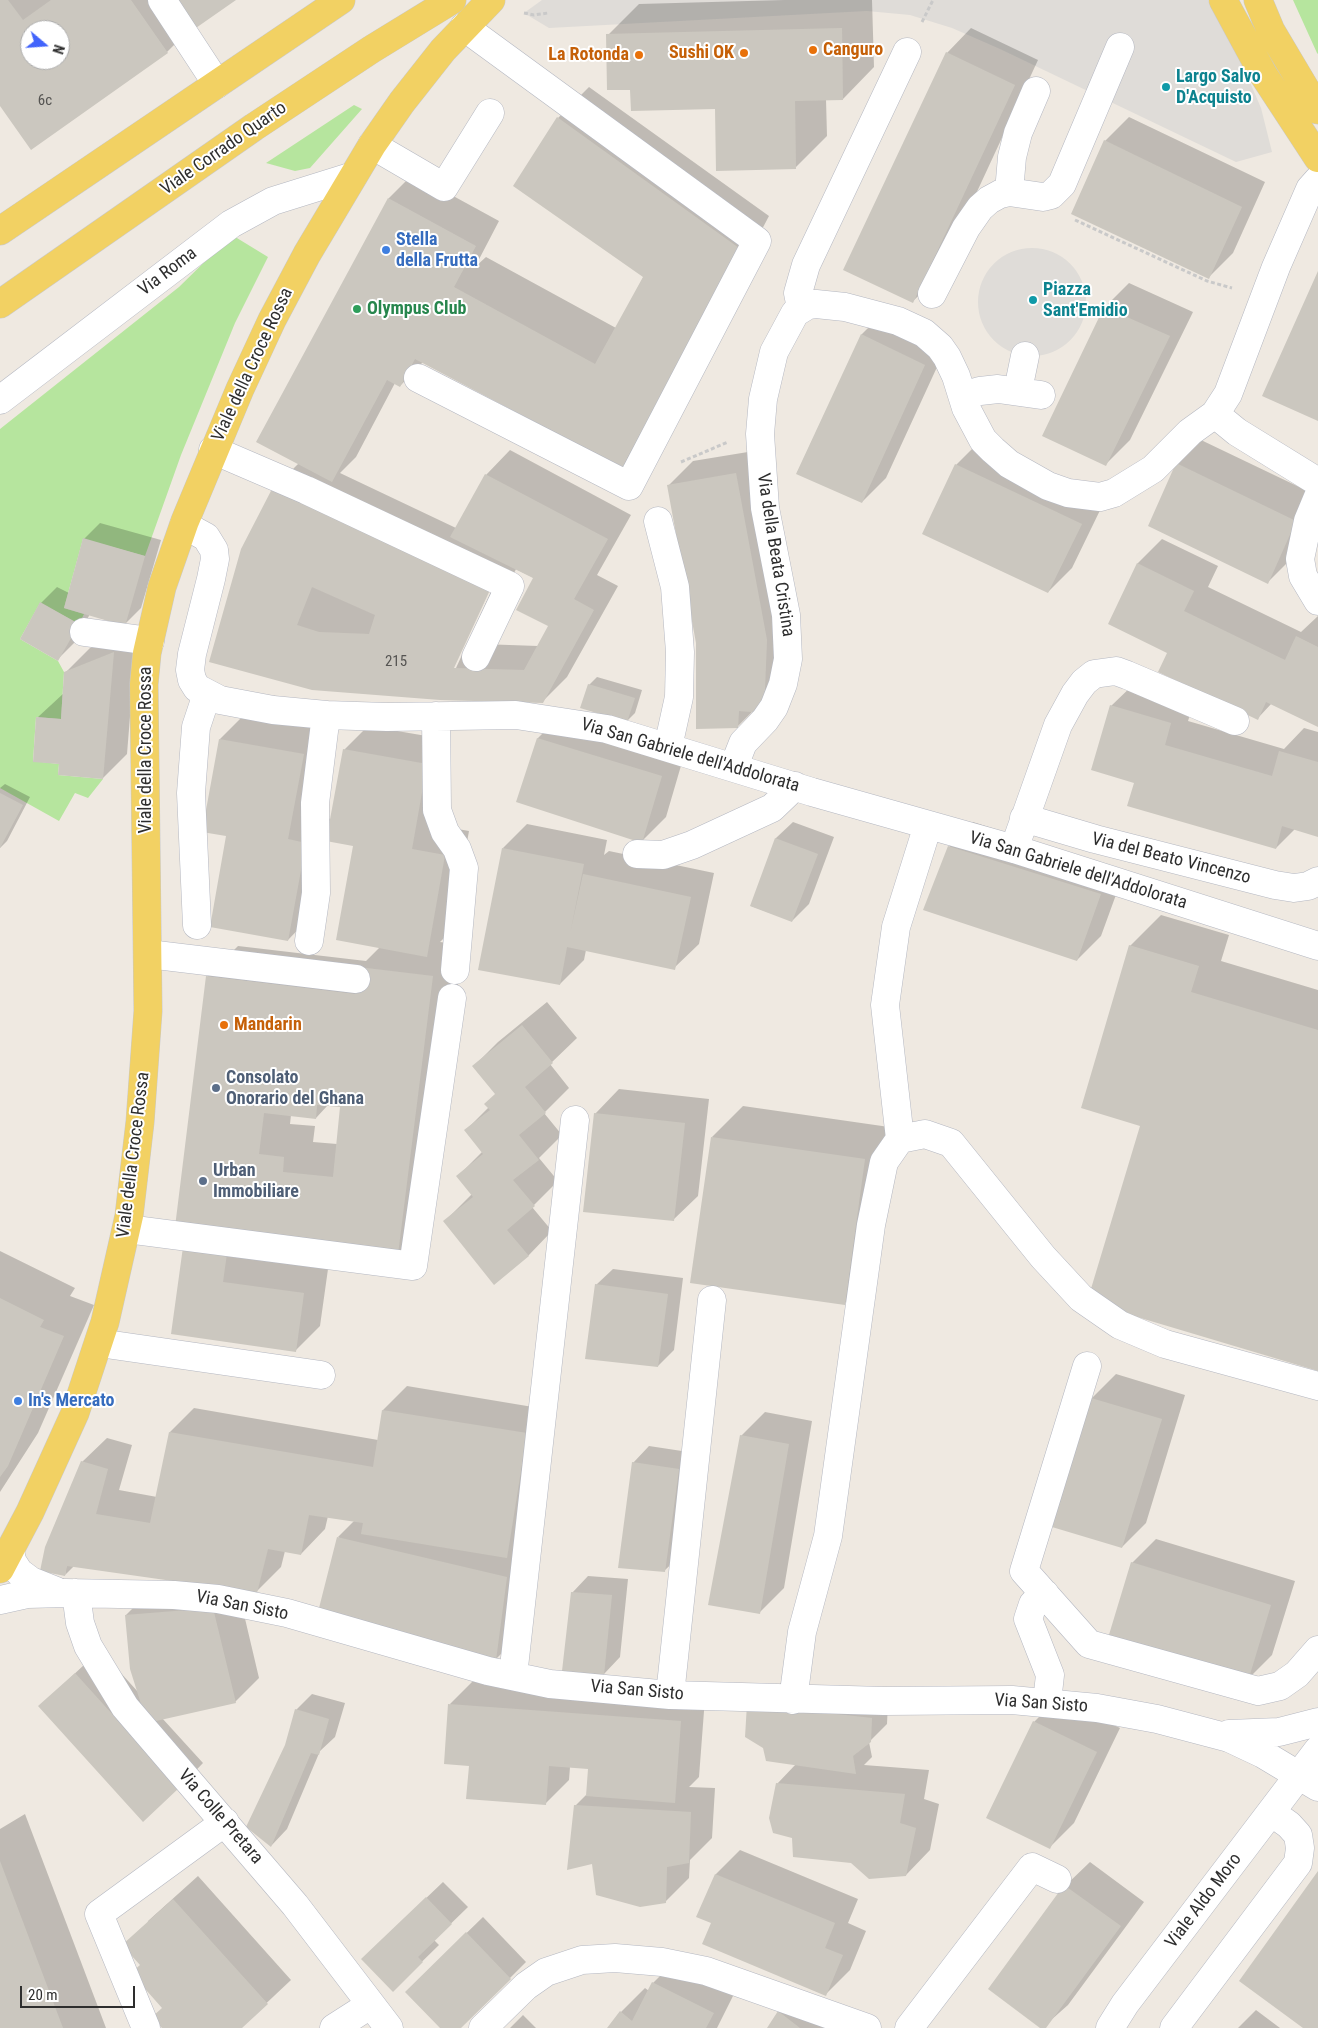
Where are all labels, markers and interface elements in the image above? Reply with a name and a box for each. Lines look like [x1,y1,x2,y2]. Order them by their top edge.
north arrow [20,20,70,70]
place label: Canguro [823,39,883,61]
place label: Sushi OK [669,42,734,64]
text: N [49,43,67,56]
place label: La Rotonda [548,44,629,66]
marker: Canguro [807,44,819,56]
marker: Sushi OK [738,47,750,59]
marker: La Rotonda [633,49,645,61]
place label: Largo Salvo D'Acquisto [1176,66,1261,108]
marker: Largo Salvo D'Acquisto [1160,81,1172,93]
house number: 6c [38,92,52,110]
street label: Viale Corrado Quarto [157,98,291,200]
place label: Stella della Frutta [396,229,478,272]
street label: Via Roma [134,243,202,301]
marker: Stella della Frutta [380,244,392,256]
place label: Piazza Sant'Emidio [1043,279,1128,322]
street label: Viale della Croce Rossa [208,285,298,445]
marker: Piazza Sant'Emidio [1027,294,1039,306]
place label: Olympus Club [367,298,466,320]
marker: Olympus Club [351,303,363,315]
street label: Via della Beata Cristina [751,472,799,638]
house number: 215 [385,653,407,671]
street label: Viale della Croce Rossa [135,667,157,833]
street label: Via San Gabriele dell'Addolorata [578,714,802,798]
street label: Via San Gabriele dell'Addolorata [967,828,1189,914]
street label: Via del Beato Vincenzo [1089,829,1253,889]
place label: Mandarin [234,1014,302,1036]
marker: Mandarin [218,1019,230,1031]
place label: Consolato Onorario del Ghana [226,1067,364,1110]
street label: Viale della Croce Rossa [113,1071,155,1239]
marker: Consolato Onorario del Ghana [210,1082,222,1094]
place label: Urban Immobiliare [213,1160,299,1202]
marker: Urban Immobiliare [197,1175,209,1187]
place label: In's Mercato [28,1390,114,1412]
marker: In's Mercato [12,1395,24,1407]
street label: Via San Sisto [194,1586,290,1626]
street label: Via San Sisto [589,1676,685,1706]
street label: Via San Sisto [994,1690,1088,1718]
street label: Via Colle Pretara [173,1765,267,1869]
street label: Viale Aldo Moro [1161,1849,1247,1953]
scale bar [22,1976,138,2008]
text: 20 m [28,1986,58,2004]

